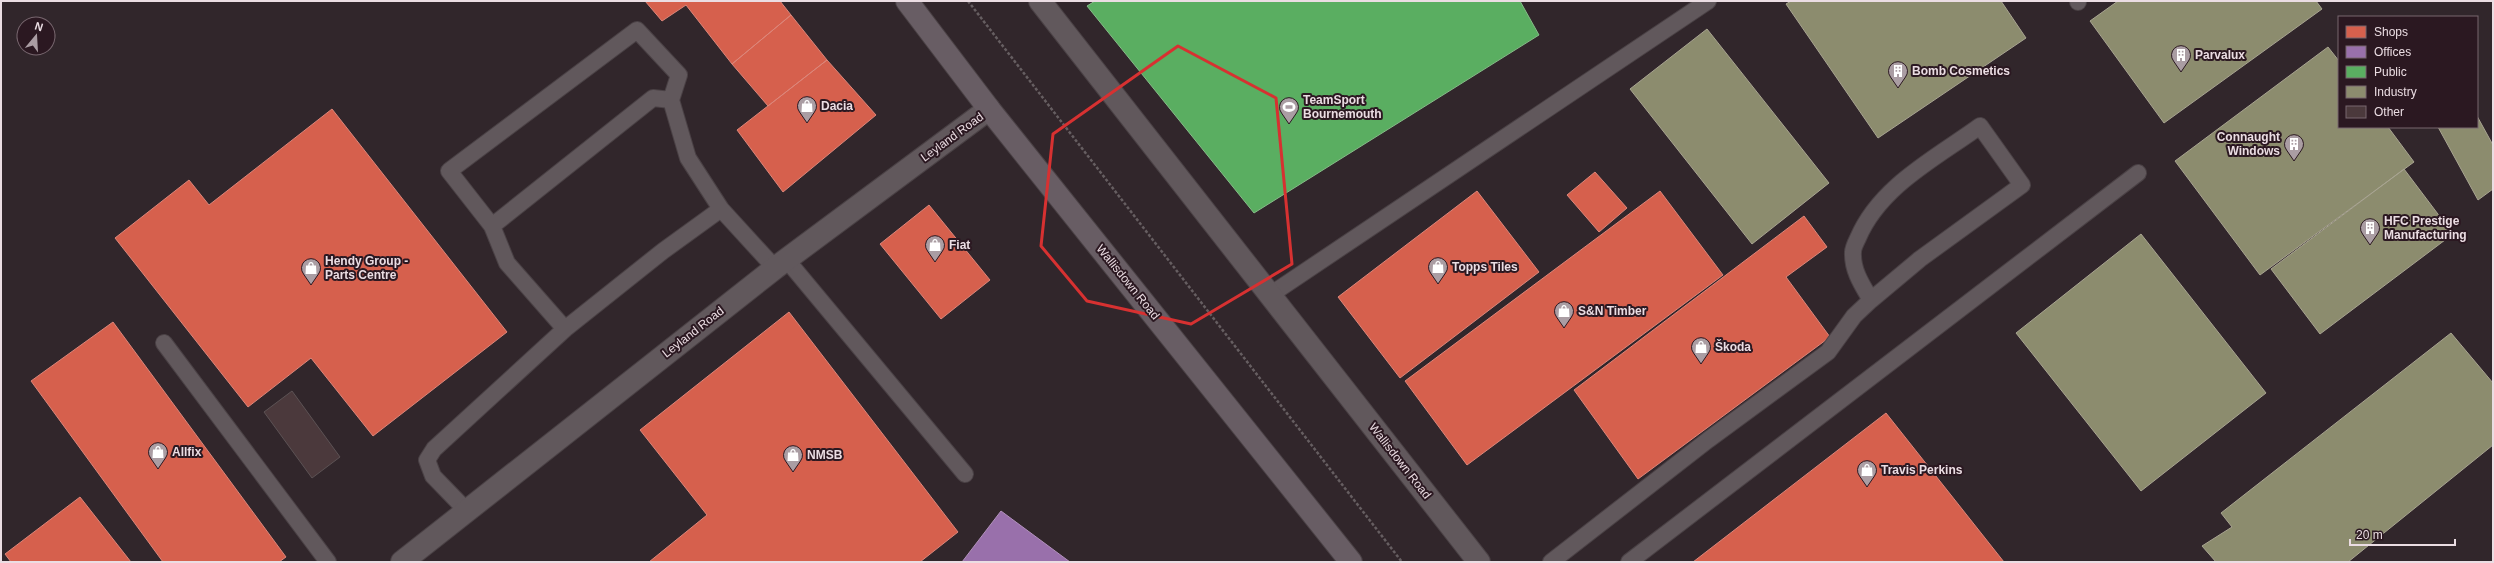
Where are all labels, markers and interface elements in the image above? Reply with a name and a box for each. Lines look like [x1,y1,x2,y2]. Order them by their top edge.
north arrow [16,16,56,56]
legend [2338,16,2478,128]
text: N [33,20,45,33]
text: Shops [2374,25,2408,39]
building icon: Parvalux [2170,44,2192,72]
text: Offices [2374,45,2411,59]
place label: Parvalux [2195,48,2245,62]
building icon: Bomb Cosmetics [1887,60,1909,88]
place label: Bomb Cosmetics [1912,64,2010,78]
text: Public [2374,65,2407,79]
text: Industry [2374,85,2417,99]
place label: TeamSport Bournemouth [1303,93,1382,121]
shop icon: Dacia [796,95,818,123]
sports icon: TeamSport Bournemouth [1278,96,1300,124]
place label: Dacia [821,99,853,113]
text: Other [2374,105,2404,119]
street label: Leyland Road [918,110,986,164]
place label: Connaught Windows [2217,130,2280,158]
building icon: Connaught Windows [2283,133,2305,161]
place label: HFC Prestige Manufacturing [2384,214,2467,242]
building icon: HFC Prestige Manufacturing [2359,217,2381,245]
shop icon: Fiat [924,234,946,262]
place label: Fiat [949,238,970,252]
street label: Wallisdown Road [1094,242,1162,322]
place label: Hendy Group - Parts Centre [325,254,408,282]
shop icon: Topps Tiles [1427,256,1449,284]
shop icon: Hendy Group - Parts Centre [300,257,322,285]
place label: Topps Tiles [1452,260,1518,274]
shop icon: S&N Timber [1553,300,1575,328]
street label: Leyland Road [660,304,726,360]
place label: S&N Timber [1578,304,1647,318]
shop icon: Škoda [1690,336,1712,364]
place label: Škoda [1715,339,1751,354]
street label: Wallisdown Road [1366,420,1434,502]
shop icon: Allfix [147,441,169,469]
shop icon: NMSB [782,444,804,472]
place label: Allfix [172,445,202,459]
place label: NMSB [807,448,843,462]
shop icon: Travis Perkins [1856,459,1878,487]
place label: Travis Perkins [1881,463,1963,477]
scale bar [2350,521,2455,547]
text: 20 m [2356,528,2383,542]

